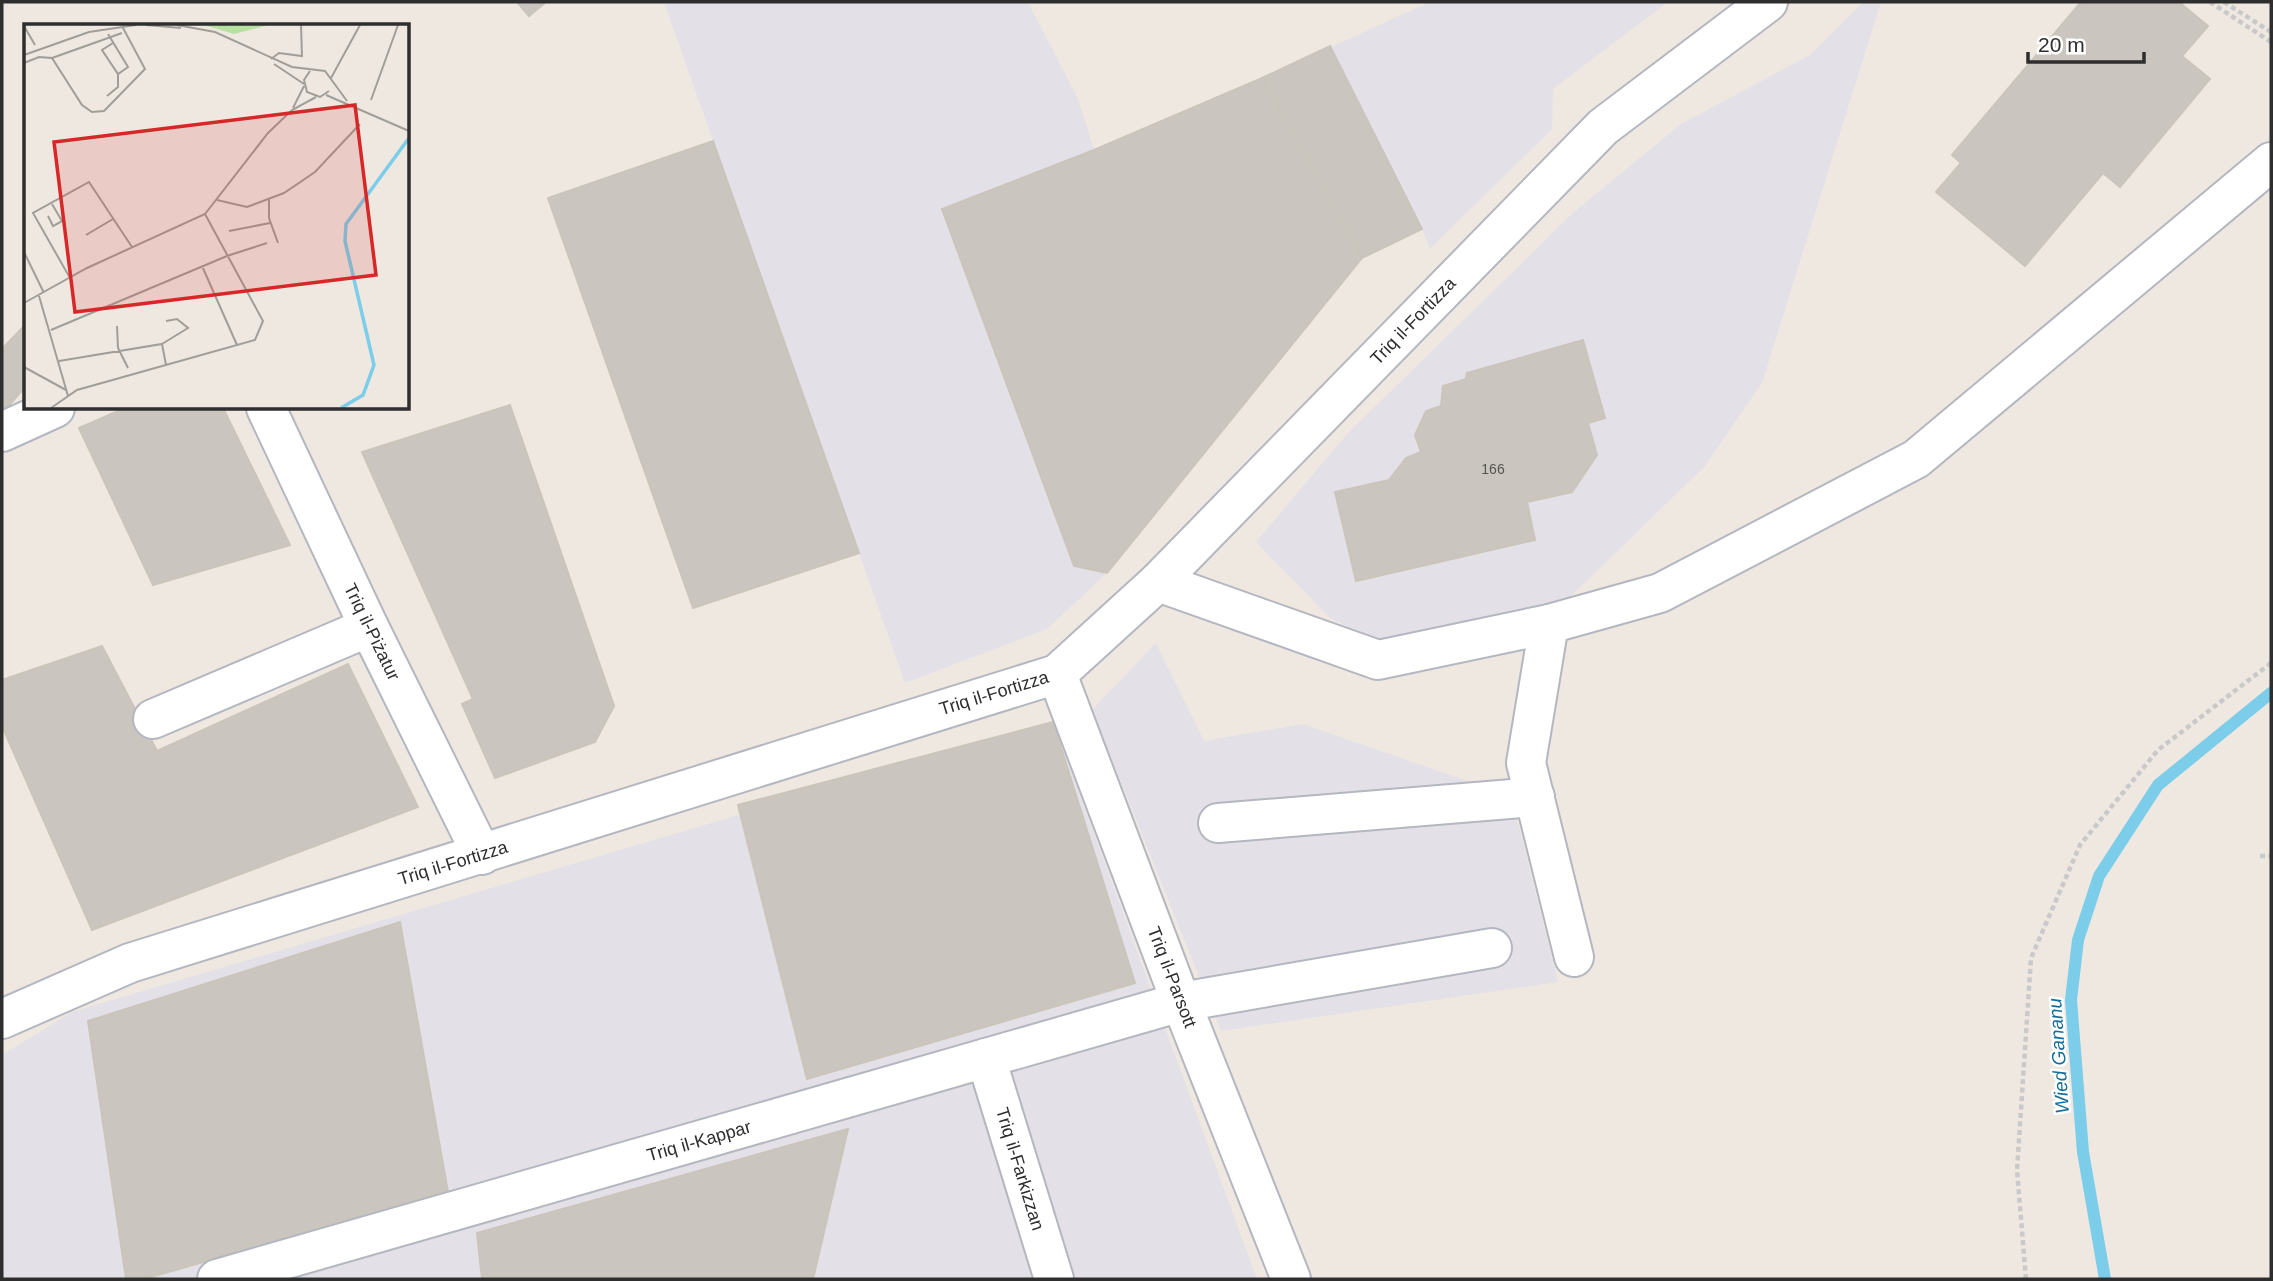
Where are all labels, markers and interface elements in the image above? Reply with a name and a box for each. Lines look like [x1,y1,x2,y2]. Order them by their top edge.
scale bar [2028,21,2144,65]
inset map [24,24,410,410]
text: 20 m [2038,33,2085,56]
street label: Triq il-Fortizza [1366,273,1460,369]
house number: 166 [1481,461,1505,477]
street label: Triq il-Piżatur [340,580,404,684]
street label: Triq il-Fortizza [937,667,1052,719]
street label: Triq il-Fortizza [396,837,511,889]
street label: Triq il-Parsott [1144,924,1200,1030]
water label: Wied Gananu [2044,997,2073,1115]
street label: Triq il-Farkizzan [992,1105,1048,1233]
street label: Triq il-Kappar [645,1117,753,1165]

